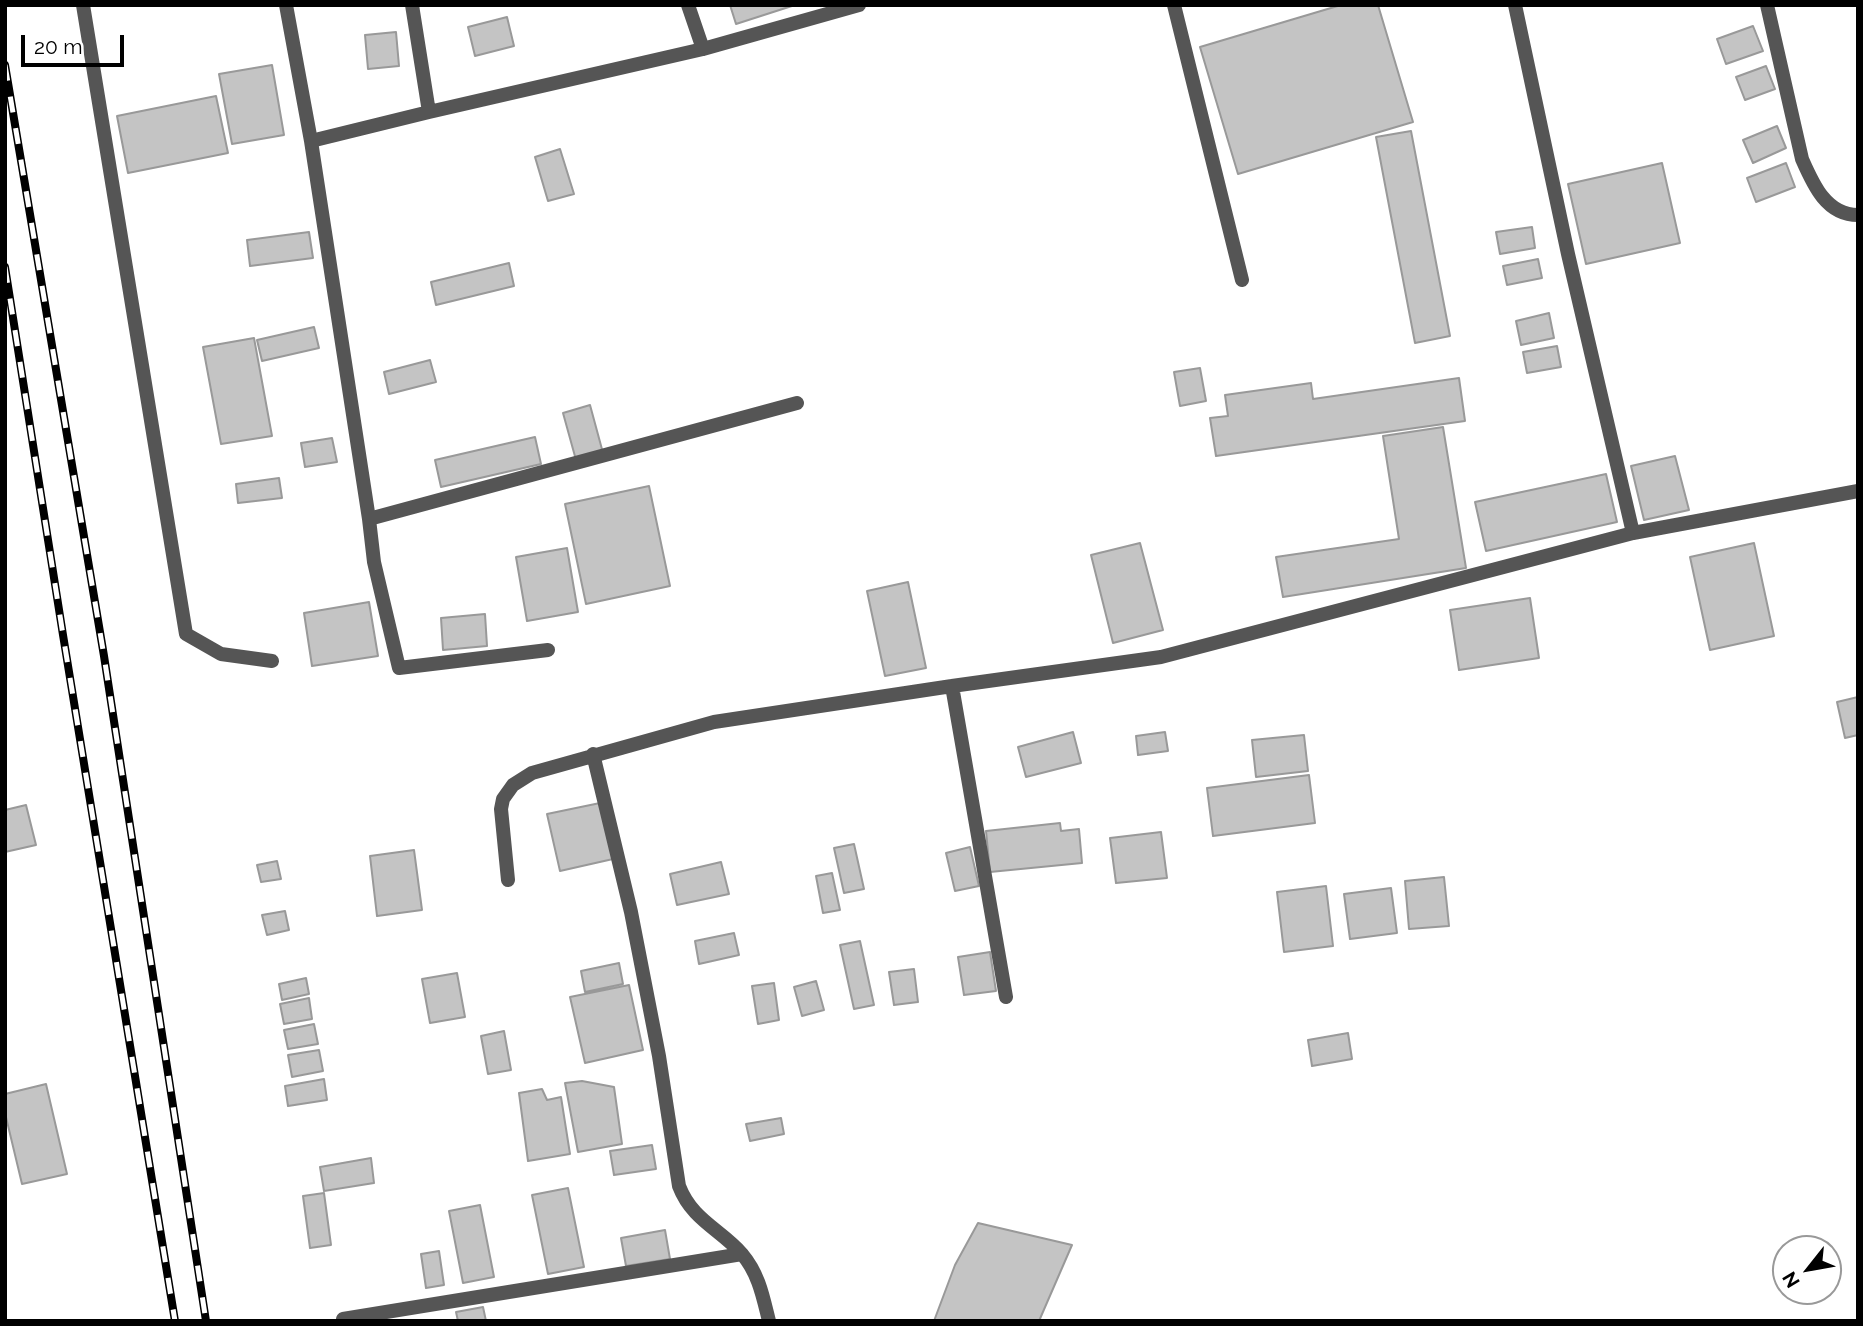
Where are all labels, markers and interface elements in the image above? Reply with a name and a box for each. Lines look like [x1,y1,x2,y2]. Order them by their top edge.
scale bar [24,21,128,65]
text: 20 m [34,34,82,59]
north arrow [1772,1235,1842,1305]
text: N [1778,1268,1804,1292]

